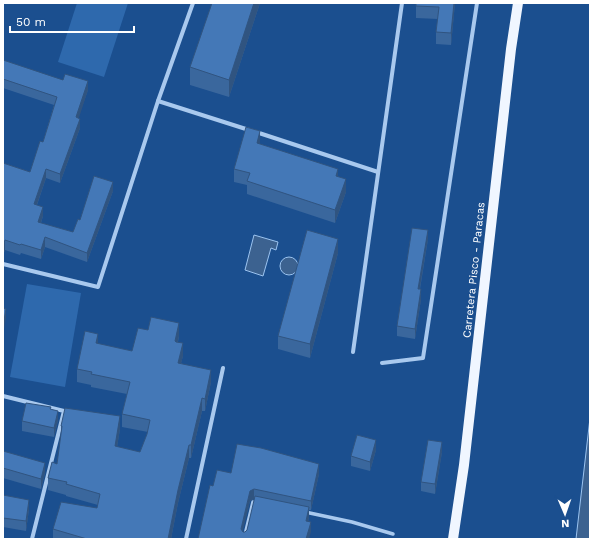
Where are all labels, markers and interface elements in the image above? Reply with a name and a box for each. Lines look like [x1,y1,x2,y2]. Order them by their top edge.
scale bar [10,8,134,34]
text: 50 m [16,15,46,29]
street label: Carretera Pisco - Paracas [460,201,488,339]
north arrow [545,494,585,534]
text: N [561,517,570,530]

